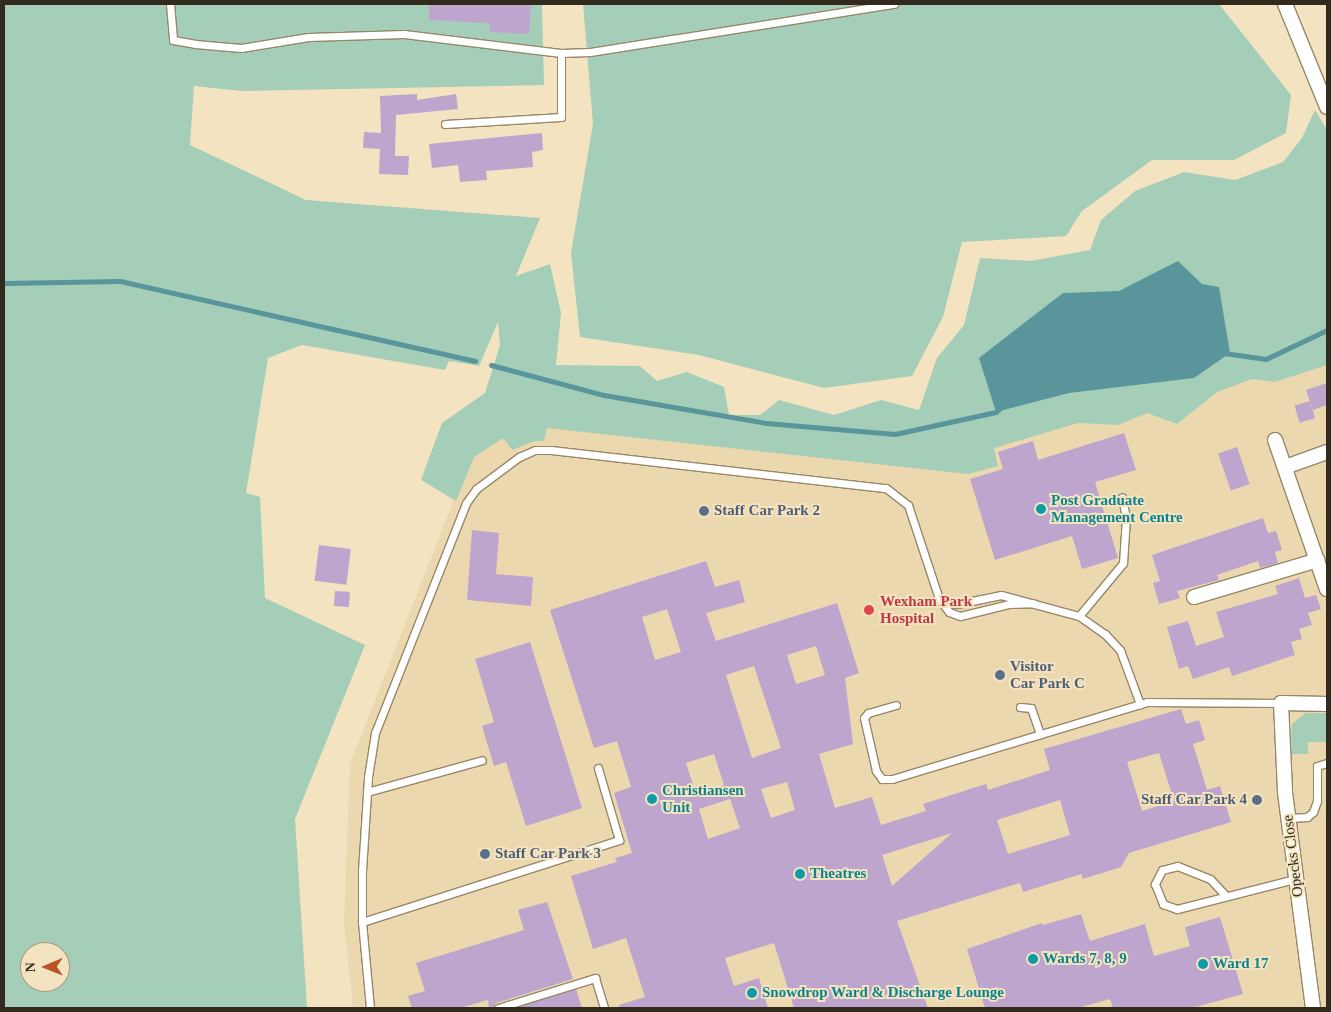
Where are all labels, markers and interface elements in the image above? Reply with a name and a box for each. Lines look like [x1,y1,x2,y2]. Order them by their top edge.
place label: Post Graduate Management Centre [1051,491,1183,526]
place label: Staff Car Park 2 [714,502,820,520]
marker: Post Graduate Management Centre [1035,503,1047,515]
marker: Staff Car Park 2 [698,505,710,517]
place label: Wexham Park Hospital [880,592,972,627]
marker: Wexham Park Hospital [862,603,876,617]
place label: Visitor Car Park C [1010,657,1085,692]
marker: Visitor Car Park C [994,669,1006,681]
place label: Christiansen Unit [662,781,744,816]
place label: Staff Car Park 4 [1141,791,1247,809]
marker: Christiansen Unit [646,793,658,805]
marker: Staff Car Park 4 [1251,794,1263,806]
street label: Opecks Close [1279,814,1307,898]
place label: Staff Car Park 3 [495,845,601,863]
marker: Staff Car Park 3 [479,848,491,860]
place label: Theatres [810,865,866,883]
marker: Theatres [794,868,806,880]
north arrow [20,942,70,992]
place label: Wards 7, 8, 9 [1043,950,1127,968]
marker: Wards 7, 8, 9 [1027,953,1039,965]
place label: Ward 17 [1213,955,1268,973]
marker: Ward 17 [1197,958,1209,970]
text: N [23,962,38,972]
place label: Snowdrop Ward & Discharge Lounge [762,984,1004,1002]
marker: Snowdrop Ward & Discharge Lounge [746,987,758,999]

